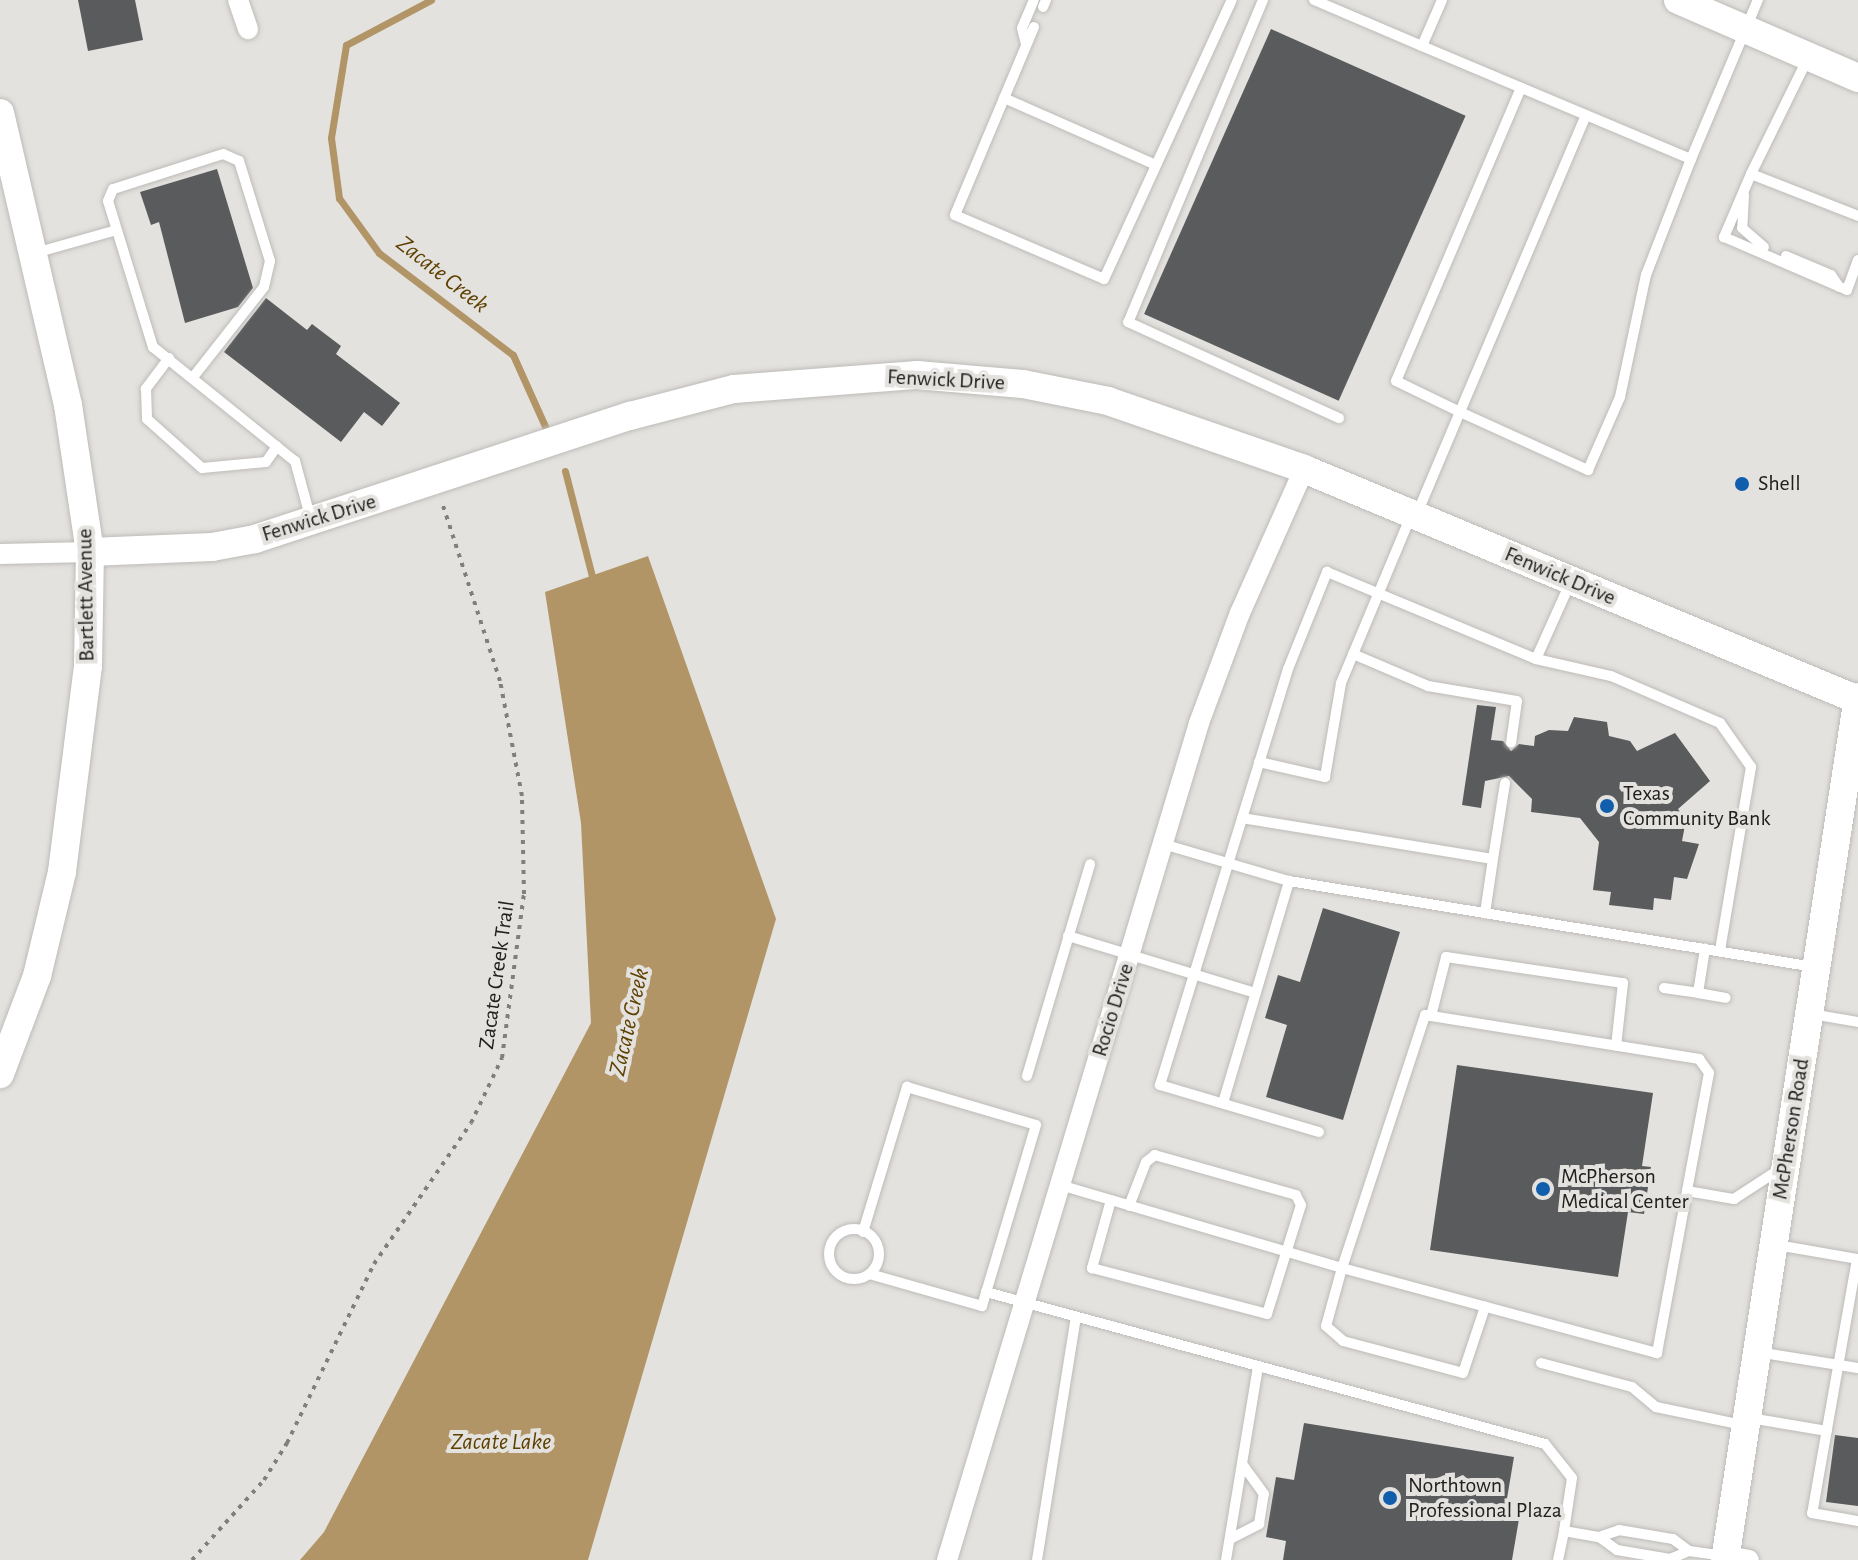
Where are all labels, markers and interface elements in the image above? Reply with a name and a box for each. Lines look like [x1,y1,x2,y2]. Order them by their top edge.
water label: Zacate Creek [390,230,494,320]
street label: Fenwick Drive [886,364,1006,396]
place label: Shell [1758,471,1801,497]
marker: Shell [1733,475,1751,493]
street label: Fenwick Drive [259,488,379,548]
street label: Bartlett Avenue [72,528,100,662]
street label: Fenwick Drive [1501,541,1619,611]
place label: Texas Community Bank [1623,780,1770,832]
marker: Texas Community Bank [1598,797,1616,815]
street label: Zacate Creek Trail [473,899,521,1051]
street label: Rocio Drive [1086,960,1140,1060]
water label: Zacate Creek [604,966,656,1078]
street label: McPherson Road [1767,1057,1815,1201]
place label: McPherson Medical Center [1561,1163,1689,1214]
marker: McPherson Medical Center [1532,1178,1554,1200]
water label: Zacate Lake [451,1429,551,1457]
place label: Northtown Professional Plaza [1408,1472,1562,1524]
marker: Northtown Professional Plaza [1379,1487,1401,1509]

